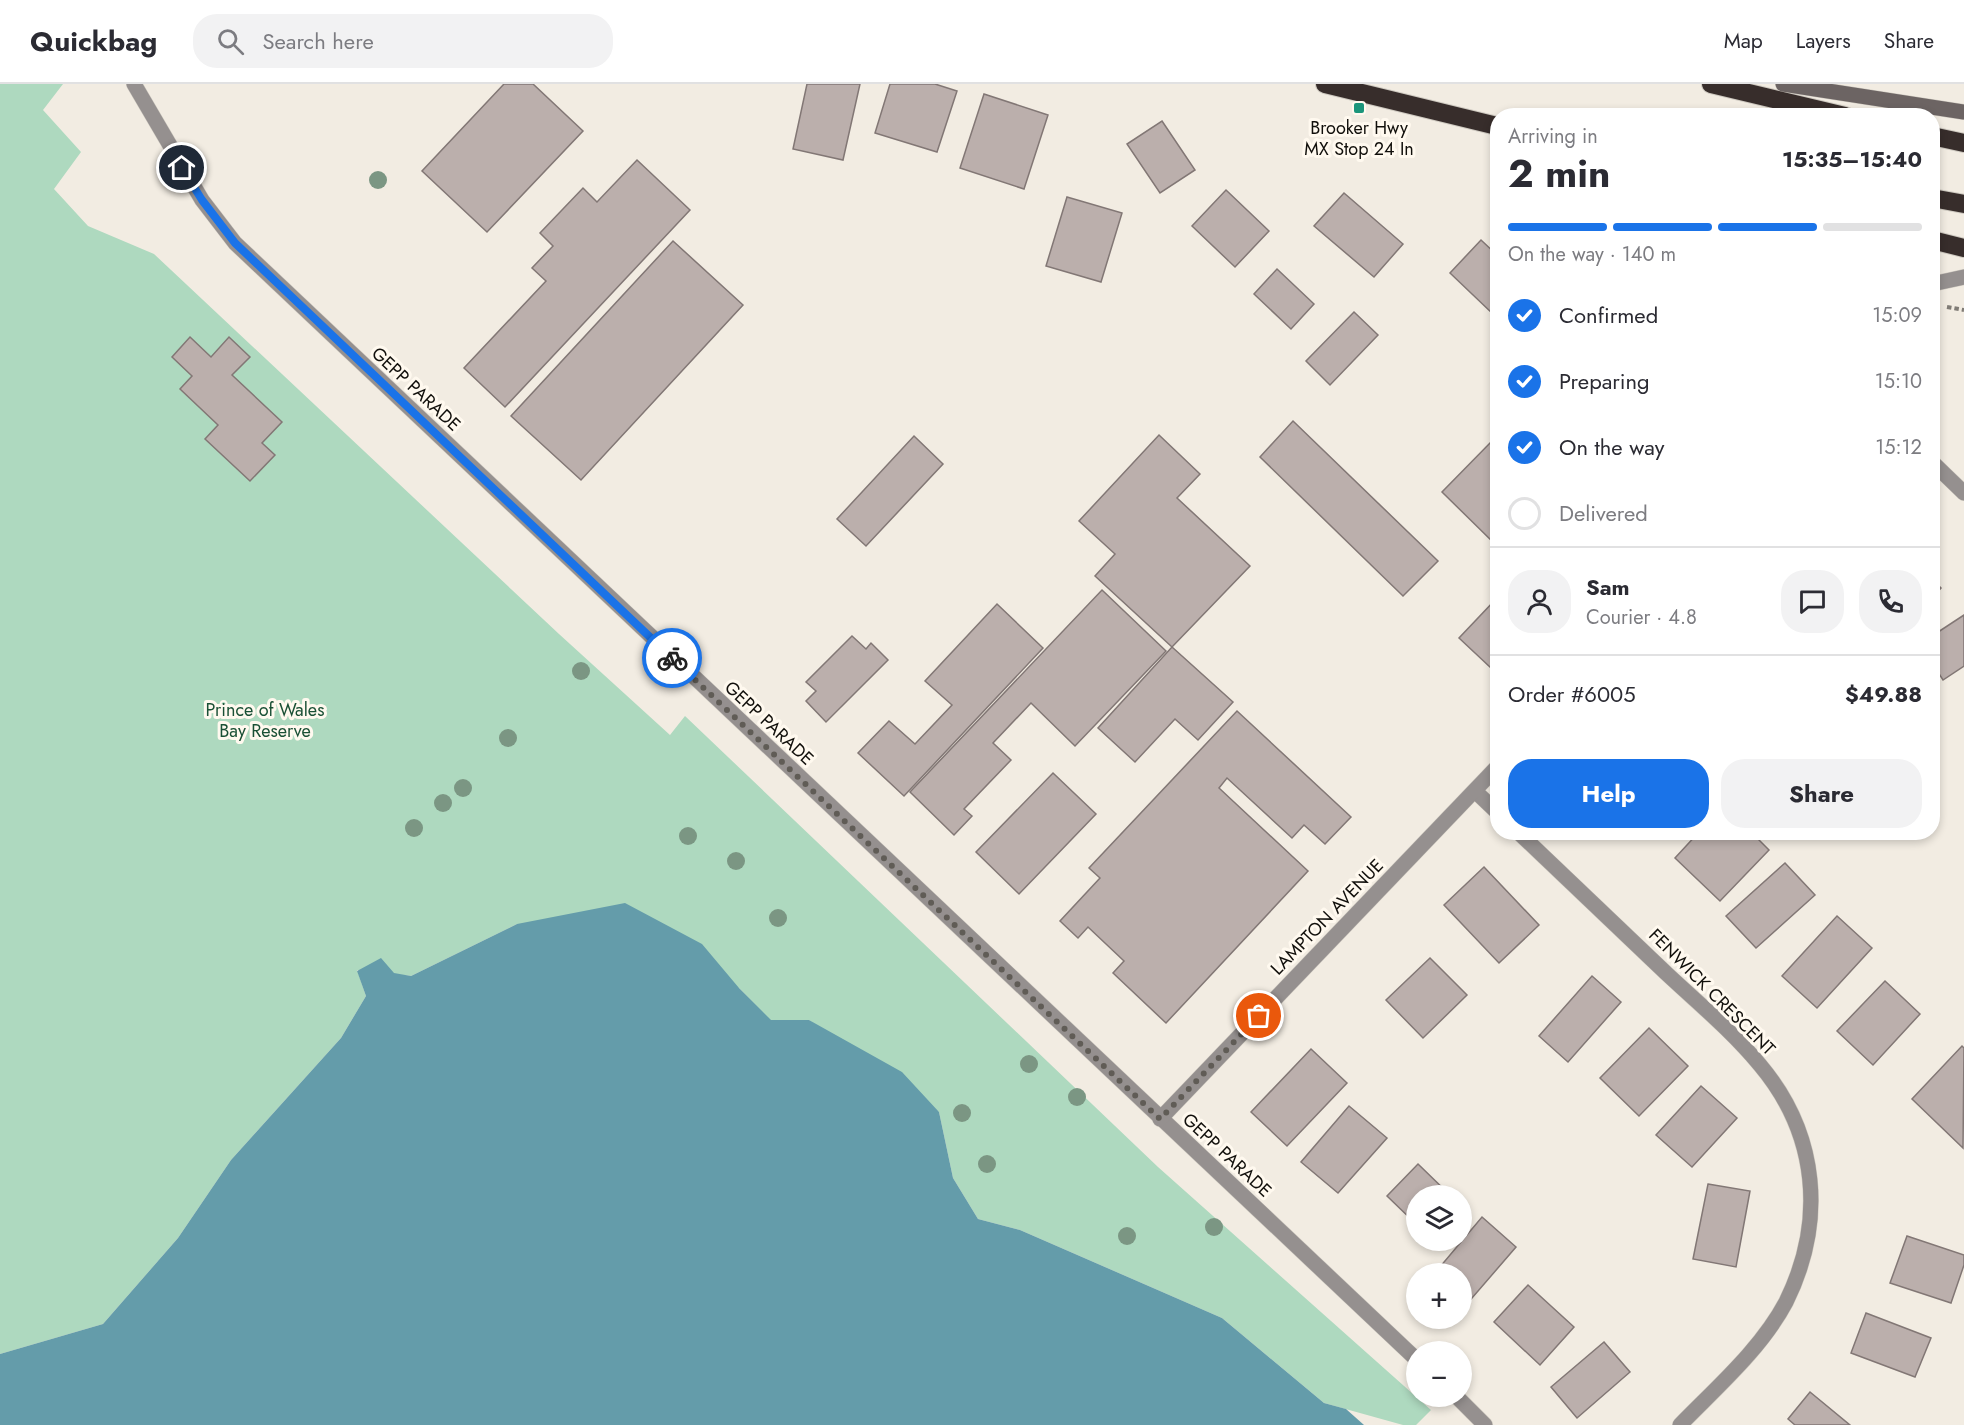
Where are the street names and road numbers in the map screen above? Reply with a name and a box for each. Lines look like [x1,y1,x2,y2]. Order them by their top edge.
street label: GEPP PARADE [366,341,466,437]
street label: GEPP PARADE [719,675,819,771]
street label: LAMPTON AVENUE [1265,853,1389,981]
street label: FENWICK CRESCENT [1643,923,1782,1062]
street label: GEPP PARADE [1177,1107,1277,1203]

